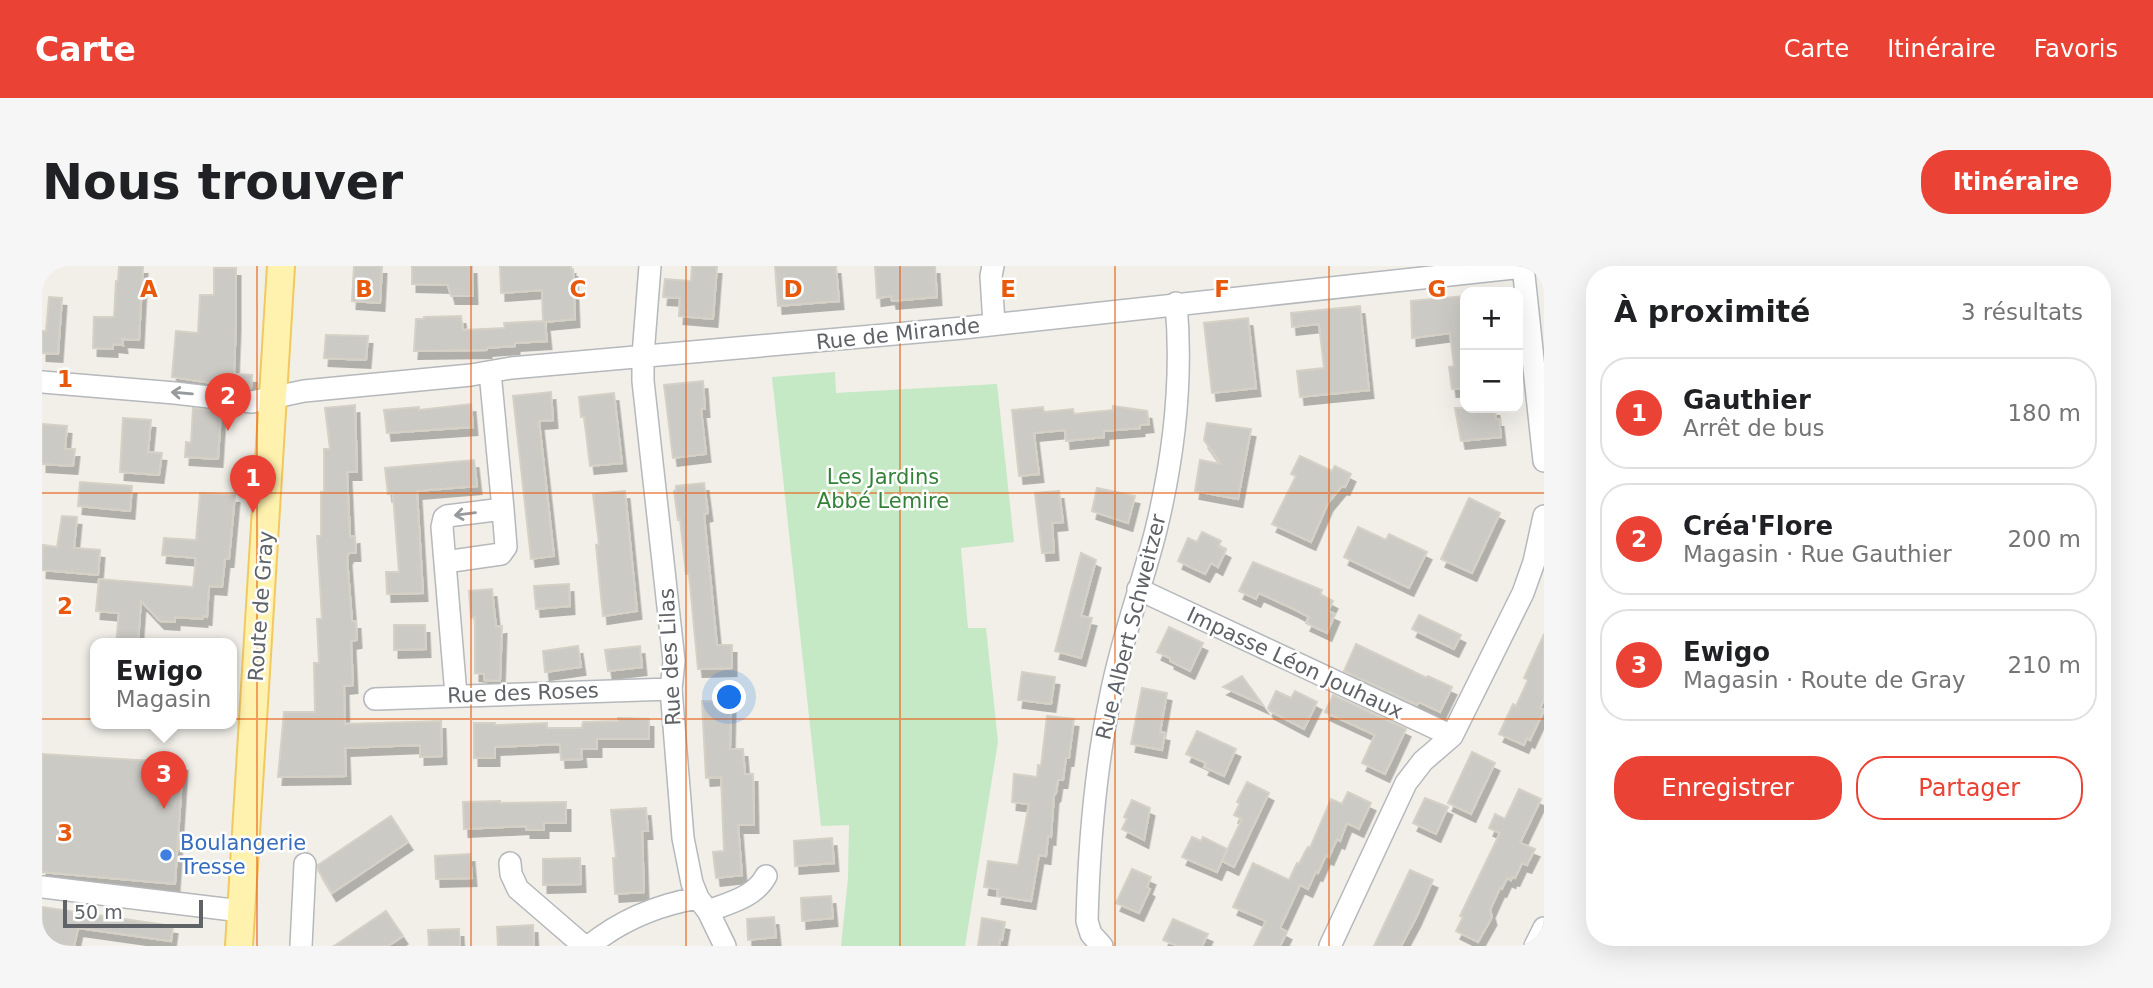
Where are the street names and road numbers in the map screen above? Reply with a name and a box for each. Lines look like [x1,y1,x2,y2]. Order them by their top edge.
street label: Rue de Mirande [815,313,981,355]
street label: Rue Albert Schweitzer [1091,511,1171,742]
street label: Route de Gray [244,530,278,682]
street label: Rue des Lilas [654,588,686,726]
street label: Impasse Léon Jouhaux [1183,602,1407,724]
street label: Rue des Roses [447,678,599,708]

